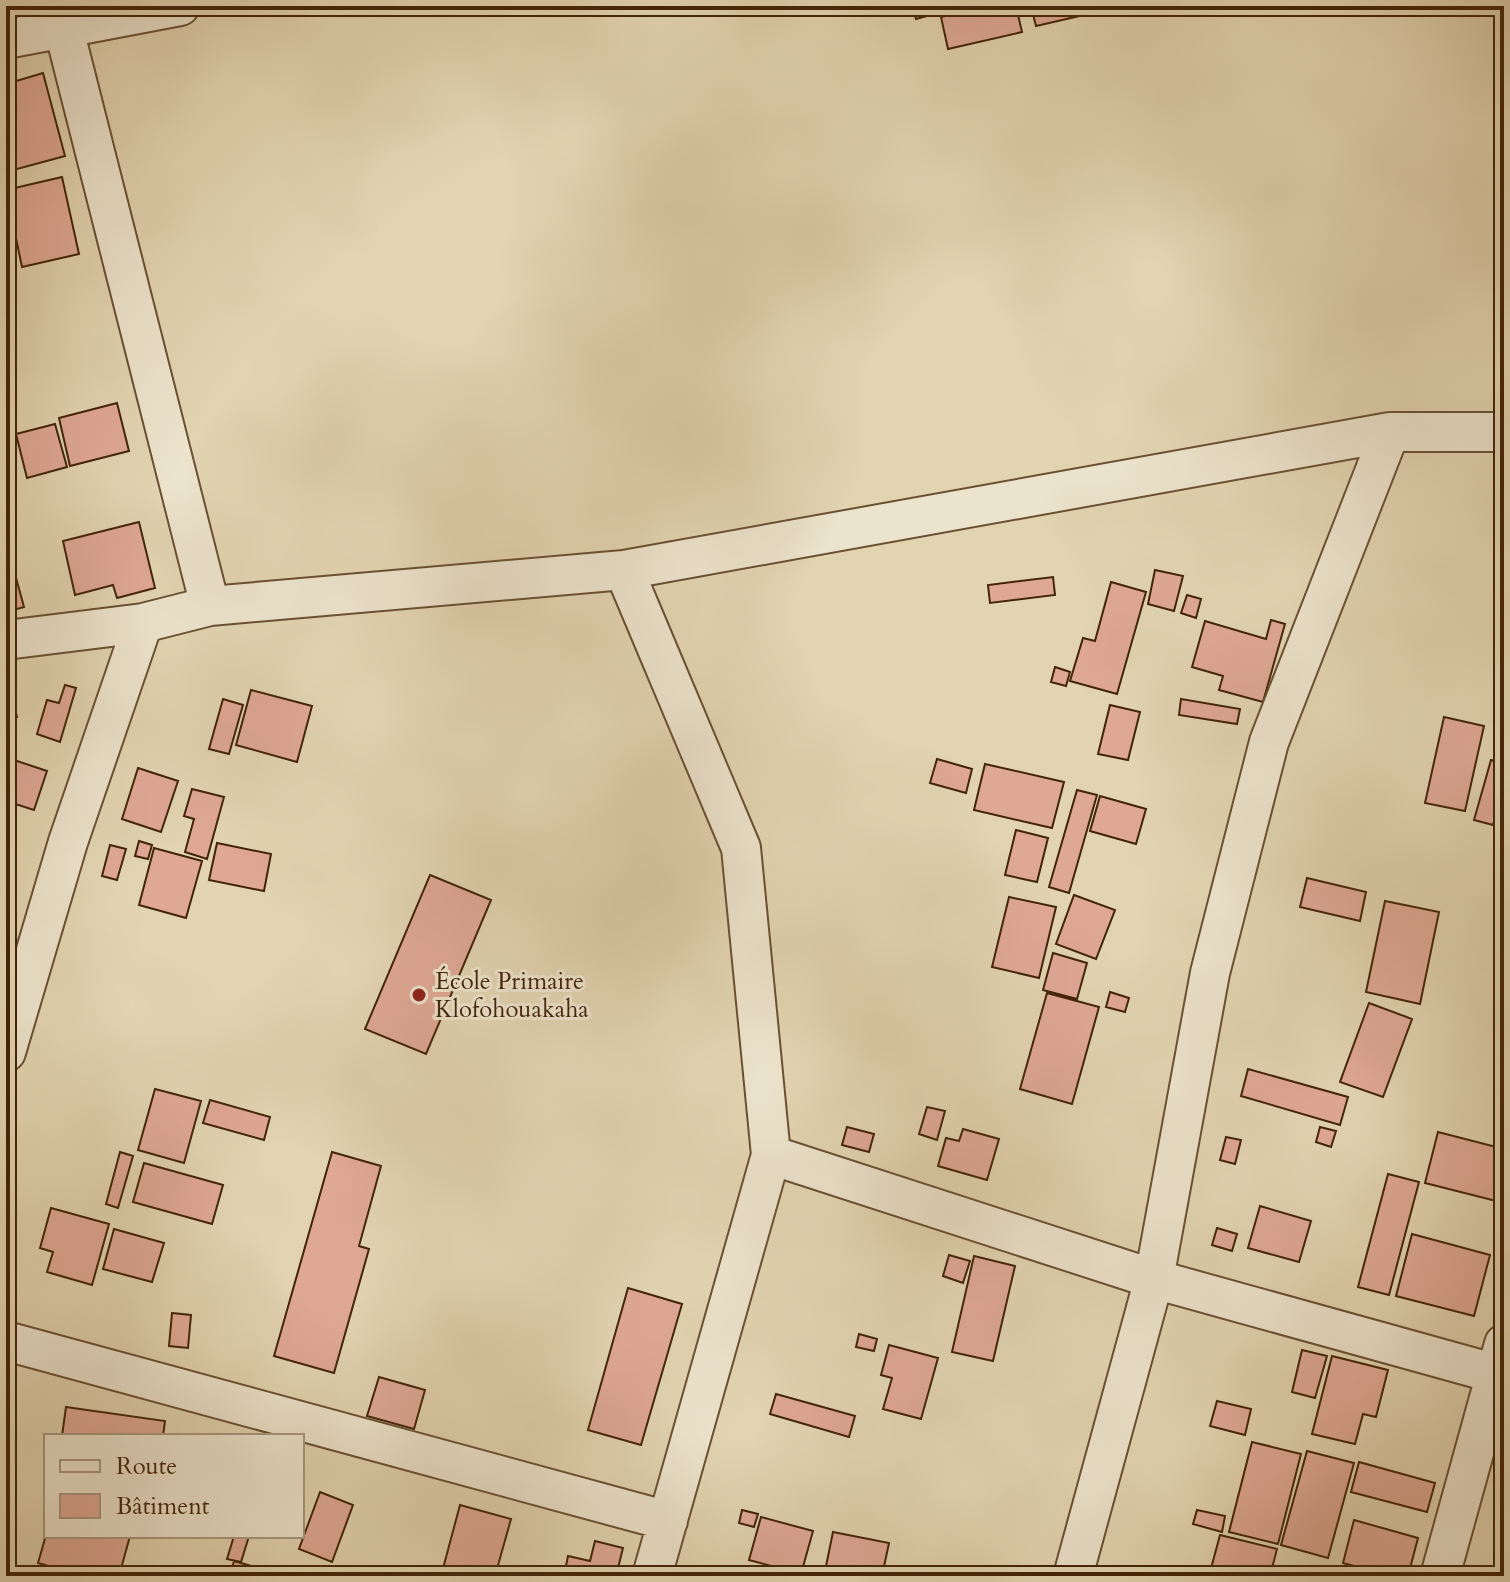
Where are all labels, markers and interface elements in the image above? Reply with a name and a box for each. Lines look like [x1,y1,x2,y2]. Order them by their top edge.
place label: École Primaire Klofohouakaha [435,965,589,1026]
marker: École Primaire Klofohouakaha [410,986,428,1004]
legend [44,1434,304,1538]
text: Route [116,1450,177,1483]
text: Bâtiment [116,1490,210,1523]

